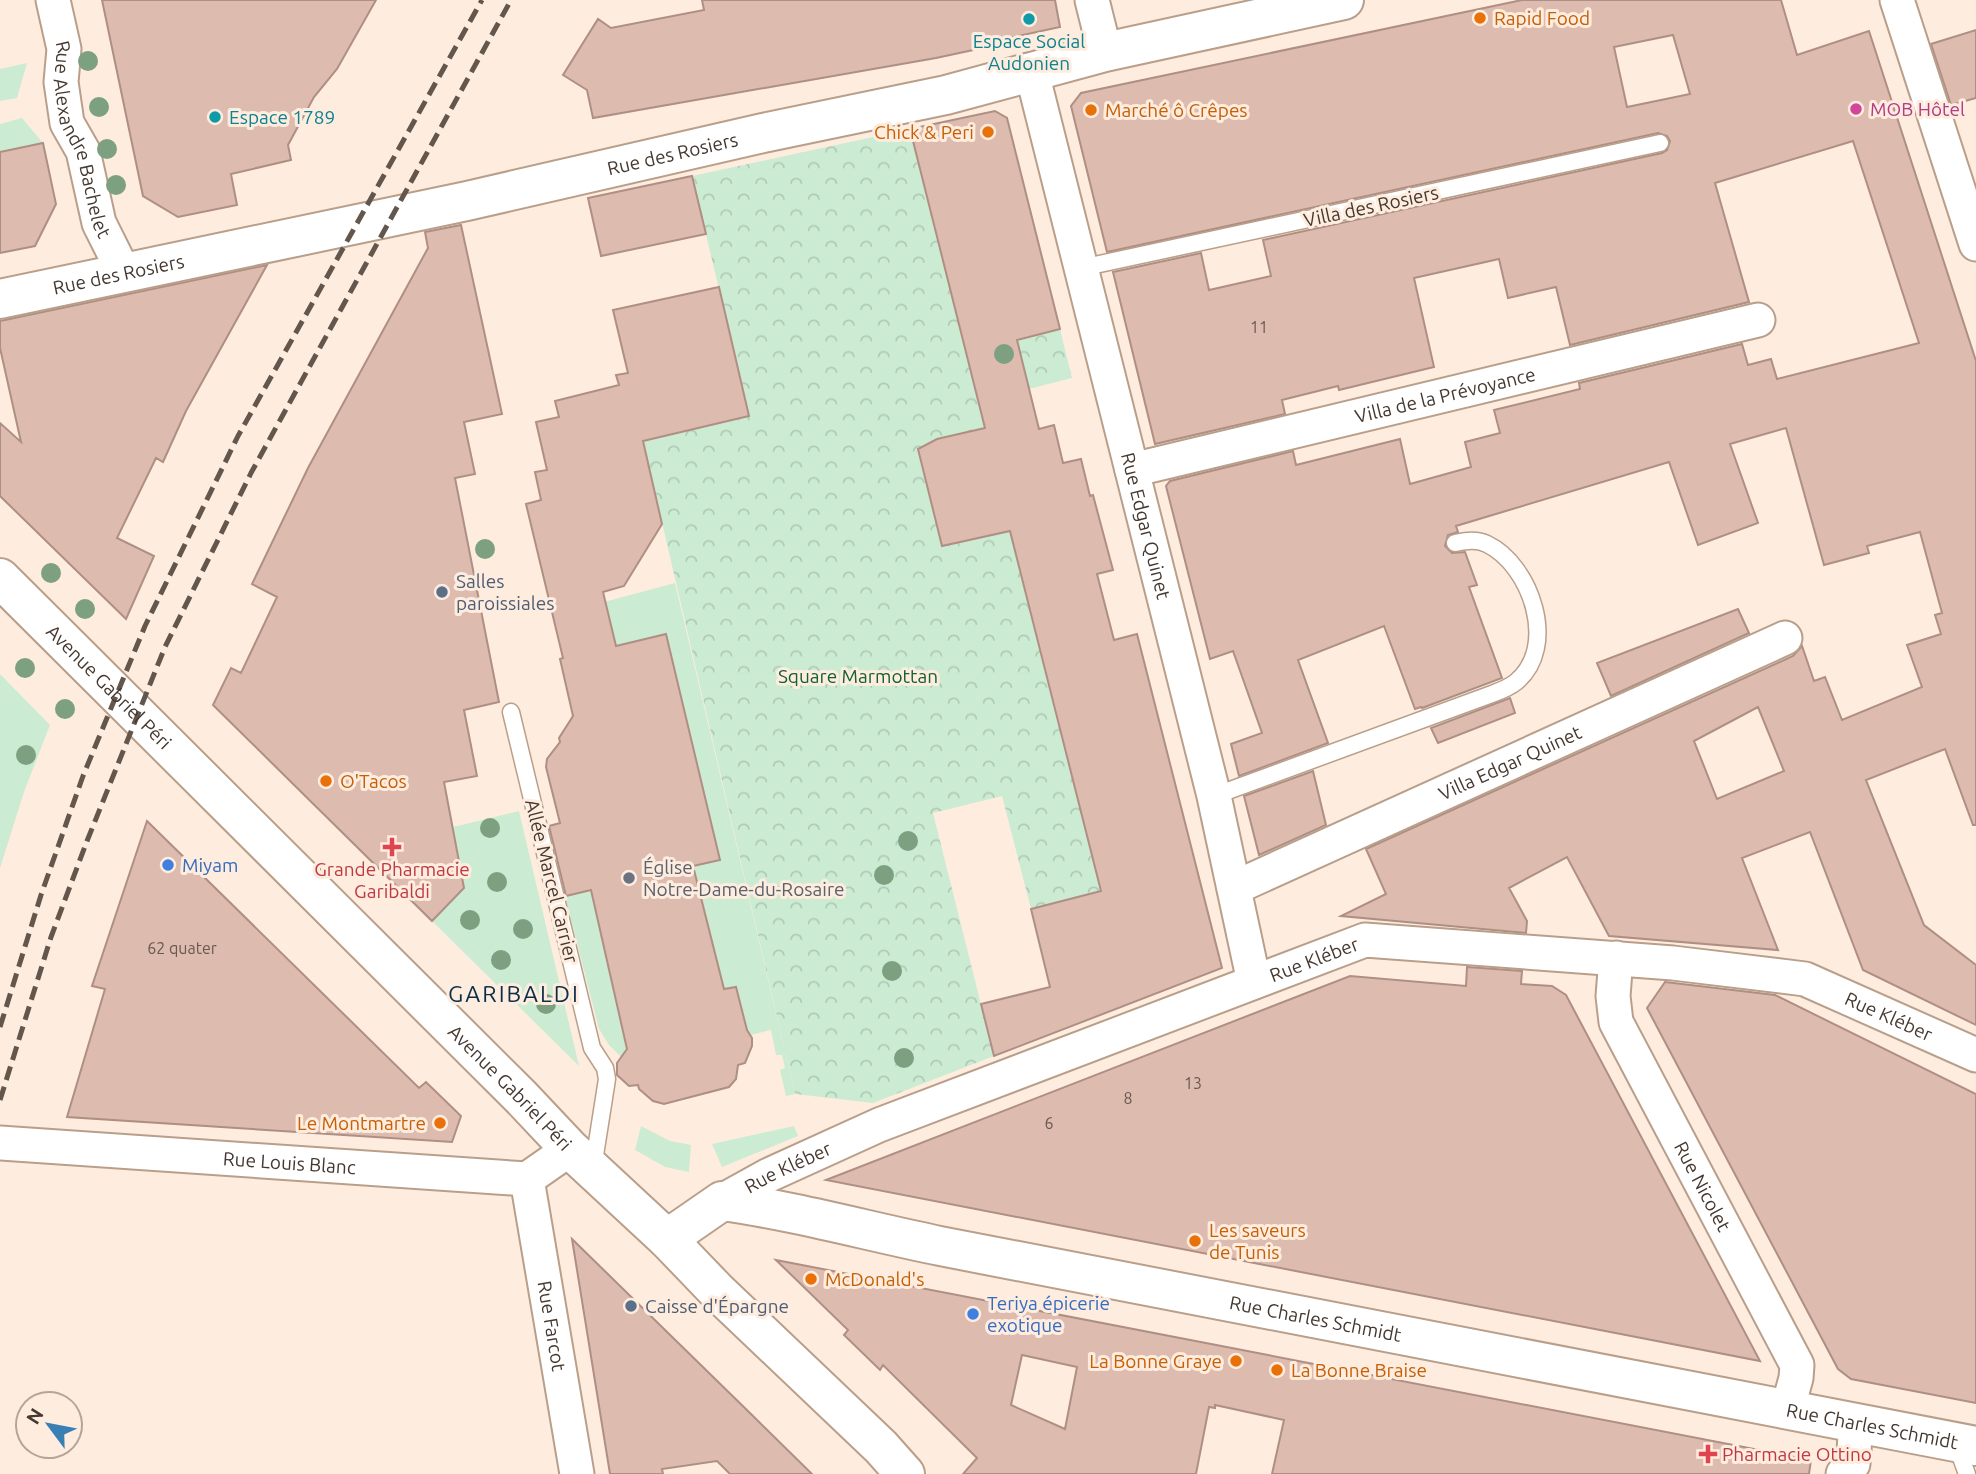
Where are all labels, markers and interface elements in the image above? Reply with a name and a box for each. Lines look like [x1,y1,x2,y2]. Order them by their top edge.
place label: Rapid Food [1494,7,1590,29]
marker: Rapid Food [1472,10,1488,26]
marker: Espace Social Audonien [1021,11,1037,27]
place label: Espace Social Audonien [973,30,1085,74]
street label: Rue Alexandre Bachelet [50,39,116,242]
place label: MOB Hôtel [1870,98,1965,120]
place label: Marché ô Crêpes [1105,99,1248,121]
marker: MOB Hôtel [1848,101,1864,117]
marker: Marché ô Crêpes [1083,102,1099,118]
place label: Espace 1789 [229,106,335,128]
marker: Espace 1789 [207,109,223,125]
place label: Chick & Peri [874,121,974,143]
marker: Chick & Peri [980,124,996,140]
street label: Rue des Rosiers [605,128,740,179]
street label: Villa des Rosiers [1302,181,1440,231]
street label: Rue des Rosiers [51,250,186,299]
house number: 11 [1250,318,1268,336]
street label: Villa de la Prévoyance [1353,363,1538,427]
street label: Rue Edgar Quinet [1117,450,1175,602]
place label: Salles paroissiales [456,570,554,614]
marker: Salles paroissiales [434,584,450,600]
street label: Avenue Gabriel Péri [42,620,176,753]
park label: Square Marmottan [778,665,938,687]
street label: Villa Edgar Quinet [1435,721,1585,805]
place label: O'Tacos [340,770,407,792]
marker: O'Tacos [318,773,334,789]
street label: Allée Marcel Carrier [521,797,583,965]
marker: Grande Pharmacie Garibaldi [384,839,400,855]
place label: Miyam [182,854,238,876]
place label: Église Notre-Dame-du-Rosaire [643,856,845,900]
marker: Miyam [160,857,176,873]
place label: Grande Pharmacie Garibaldi [314,858,470,902]
marker: Église Notre-Dame-du-Rosaire [621,870,637,886]
street label: Rue Kléber [1266,933,1362,986]
house number: 62 quater [147,939,217,957]
district label: GARIBALDI [448,981,580,1006]
street label: Rue Kléber [1842,987,1936,1045]
street label: Avenue Gabriel Péri [444,1020,576,1155]
house number: 13 [1184,1074,1202,1092]
house number: 8 [1123,1089,1133,1107]
place label: Le Montmartre [297,1112,426,1134]
house number: 6 [1044,1114,1054,1132]
marker: Le Montmartre [432,1115,448,1131]
street label: Rue Kléber [741,1137,835,1197]
street label: Rue Nicolet [1670,1137,1736,1235]
street label: Rue Louis Blanc [222,1147,357,1178]
place label: Les saveurs de Tunis [1209,1219,1306,1263]
marker: Les saveurs de Tunis [1187,1233,1203,1249]
place label: McDonald's [825,1268,924,1290]
marker: McDonald's [803,1271,819,1287]
street label: Rue Farcot [533,1279,570,1373]
street label: Rue Charles Schmidt [1228,1291,1404,1346]
place label: Teriya épicerie exotique [987,1292,1110,1336]
place label: Caisse d'Épargne [645,1295,789,1317]
marker: Caisse d'Épargne [623,1298,639,1314]
marker: Teriya épicerie exotique [965,1306,981,1322]
place label: La Bonne Graye [1089,1350,1222,1372]
marker: La Bonne Graye [1228,1353,1244,1369]
place label: La Bonne Braise [1291,1359,1427,1381]
marker: La Bonne Braise [1269,1362,1285,1378]
north arrow [14,1390,84,1460]
street label: Rue Charles Schmidt [1785,1399,1961,1453]
text: N [21,1404,48,1428]
place label: Pharmacie Ottino [1722,1443,1872,1465]
marker: Pharmacie Ottino [1700,1446,1716,1462]

